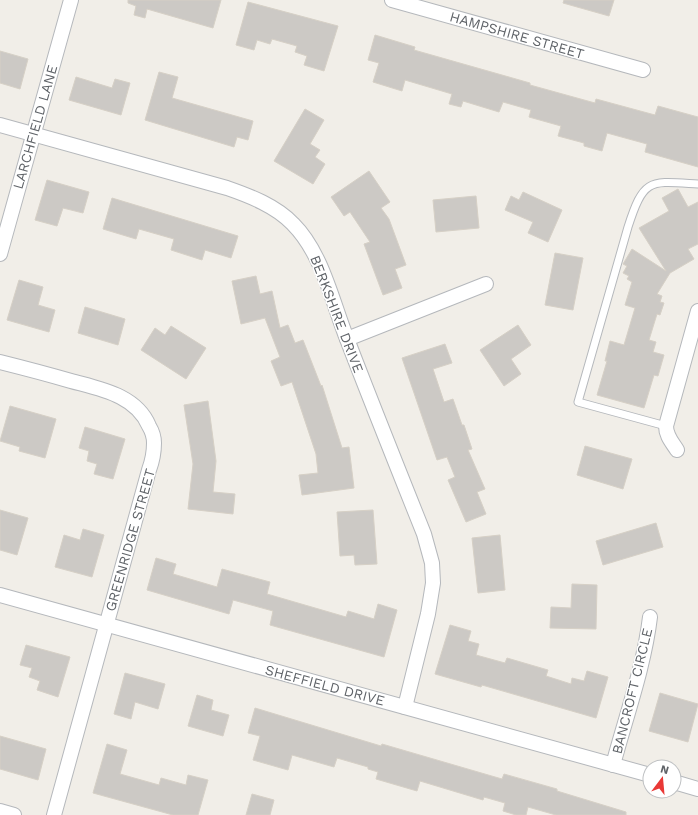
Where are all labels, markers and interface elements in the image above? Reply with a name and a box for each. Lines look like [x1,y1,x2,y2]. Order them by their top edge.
street label: HAMPSHIRE STREET [448,8,587,62]
street label: LARCHFIELD LANE [10,63,60,191]
street label: BERKSHIRE DRIVE [307,253,367,375]
street label: GREENRIDGE STREET [102,466,158,613]
street label: BANCROFT CIRCLE [609,626,655,756]
street label: SHEFFIELD DRIVE [263,661,387,709]
north arrow [642,759,682,799]
text: N [659,762,670,777]

